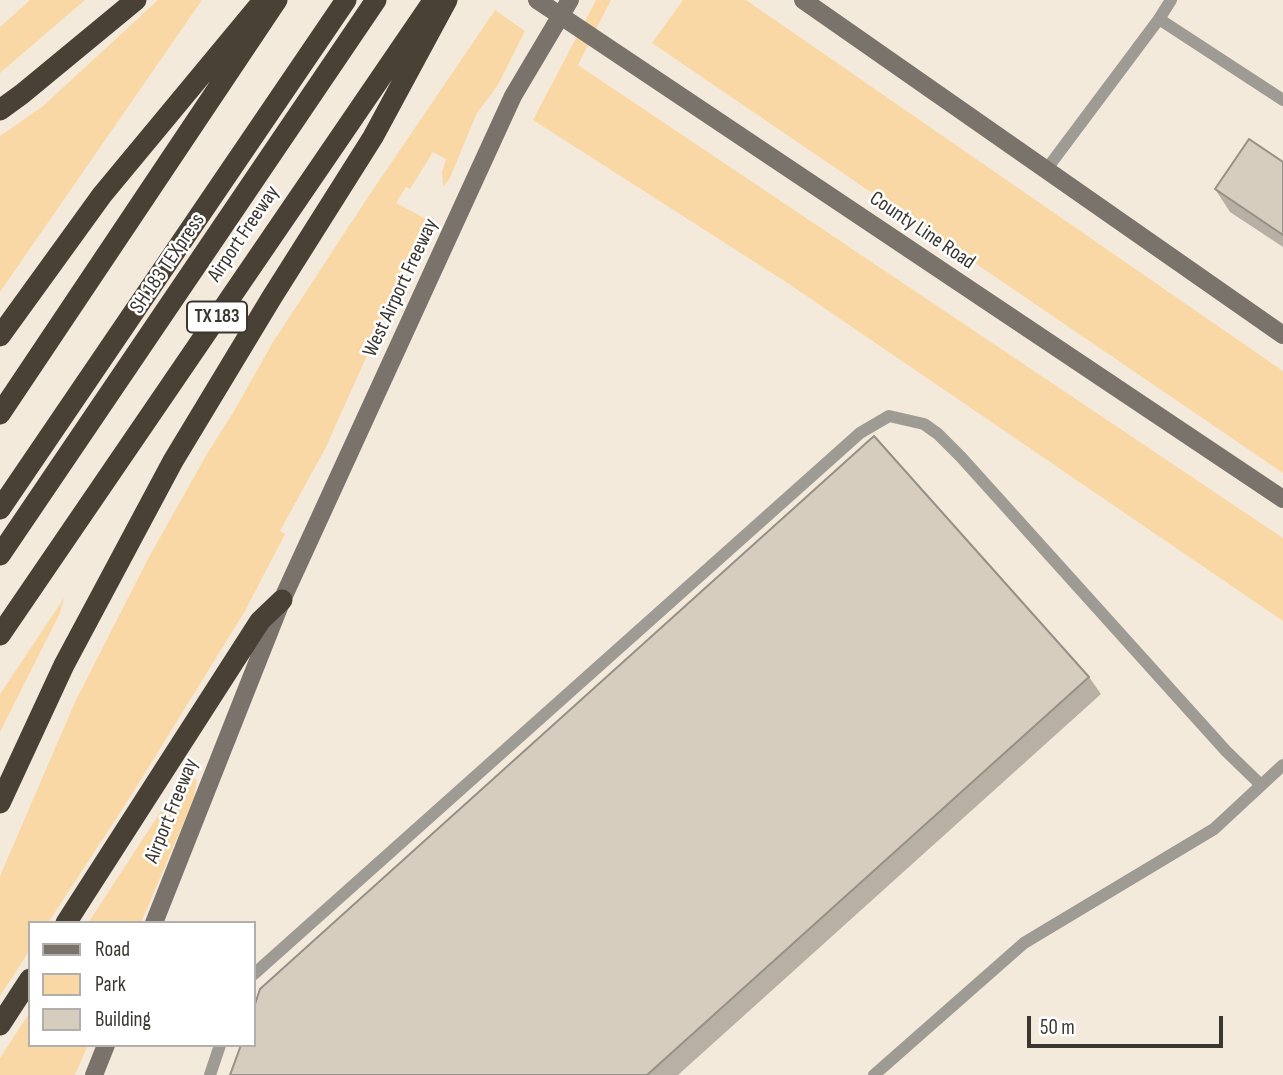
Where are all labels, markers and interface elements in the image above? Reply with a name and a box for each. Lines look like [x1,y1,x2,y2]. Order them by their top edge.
street label: Airport Freeway [203,181,285,287]
street label: County Line Road [864,186,980,276]
street label: SH 183 TEXpress [125,209,211,319]
street label: West Airport Freeway [358,215,444,361]
road number: TX 183 [187,302,247,332]
street label: Airport Freeway [140,755,204,867]
legend [28,921,256,1047]
text: Road [95,937,130,962]
text: Park [95,972,126,997]
scale bar [1031,1002,1227,1046]
text: Building [95,1007,151,1032]
text: 50 m [1040,1015,1075,1040]

